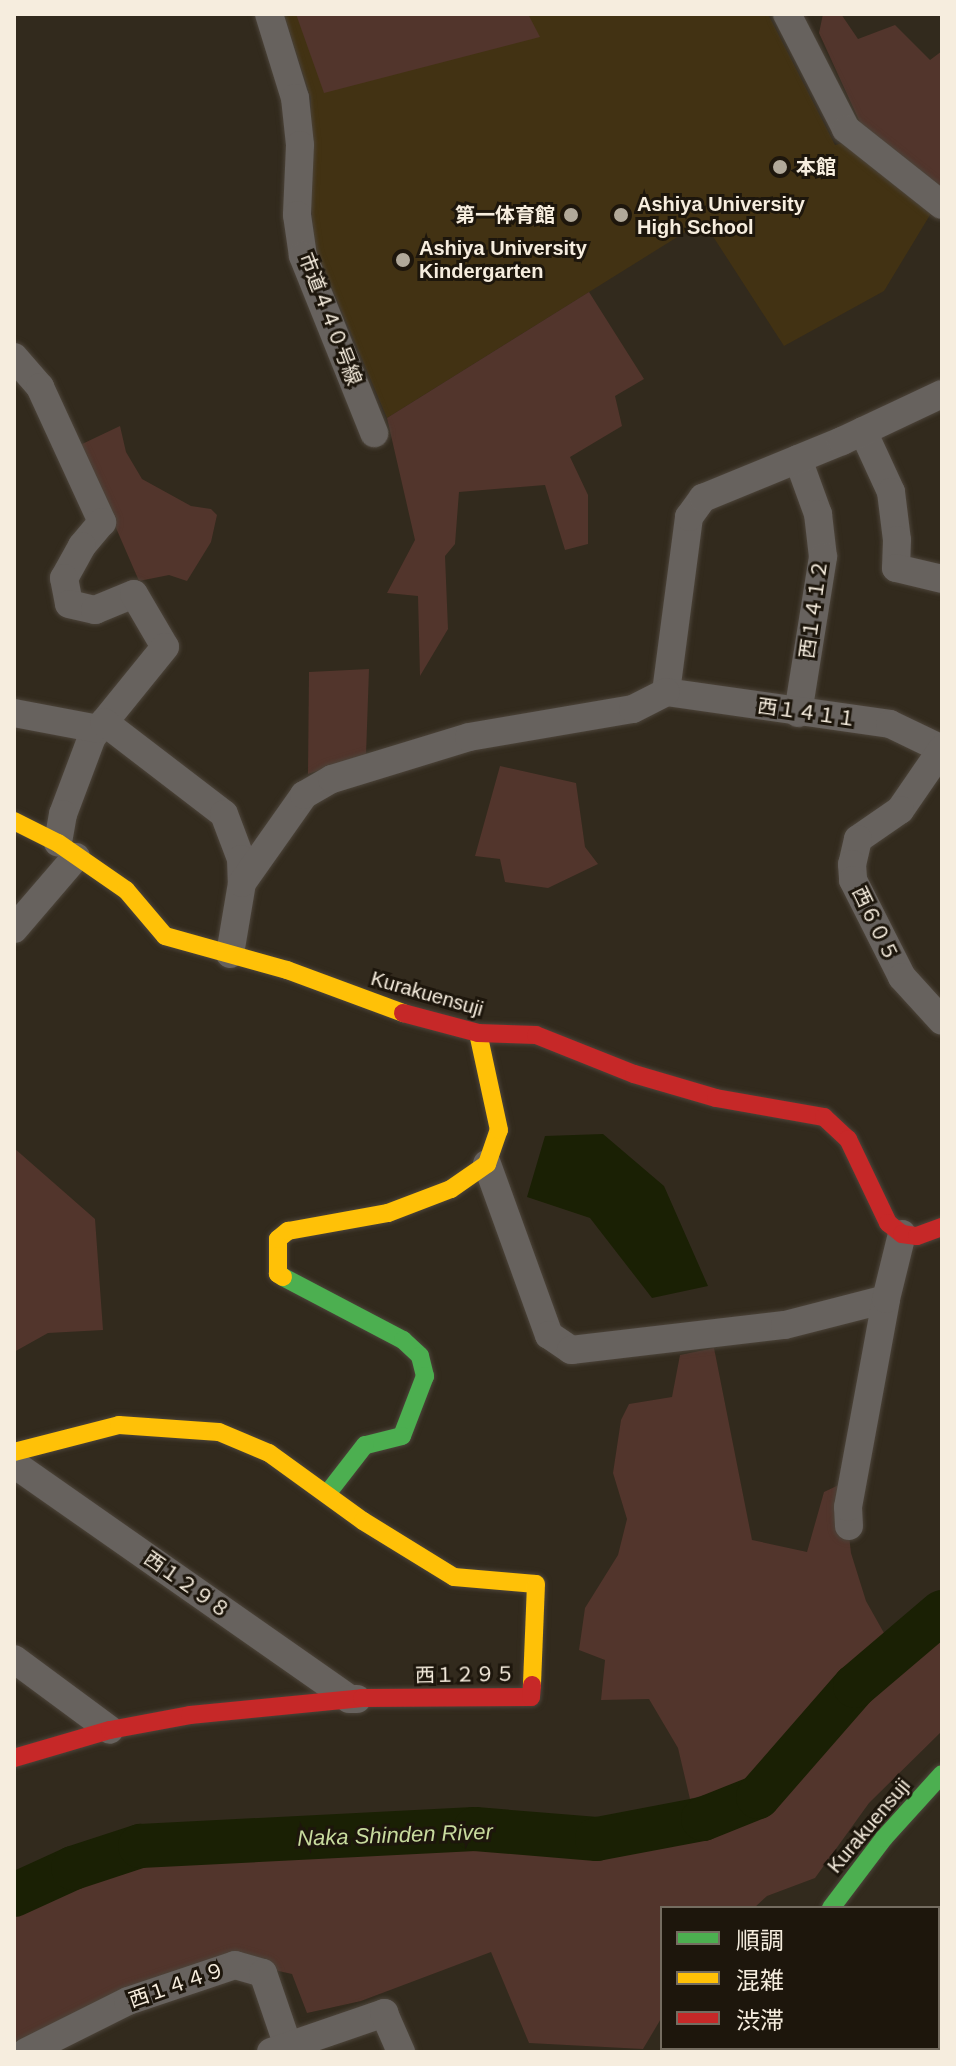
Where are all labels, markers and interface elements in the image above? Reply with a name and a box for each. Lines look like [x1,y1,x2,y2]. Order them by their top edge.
place label: 本館 [796,155,836,179]
marker: 本館 [771,158,789,176]
place label: Ashiya University High School [637,192,805,239]
place label: 第一体育館 [455,203,555,227]
marker: 第一体育館 [562,206,580,224]
marker: Ashiya University High School [612,206,630,224]
place label: Ashiya University Kindergarten [419,236,587,283]
street label: 市道４４０号線 [294,249,366,389]
marker: Ashiya University Kindergarten [394,251,412,269]
street label: 西１４１２ [795,558,833,660]
street label: 西１４１１ [756,694,858,732]
street label: 西６０５ [847,883,903,965]
street label: Kurakuensuji [368,967,486,1021]
street label: 西１２９８ [139,1546,235,1624]
street label: 西１２９５ [415,1662,515,1688]
street label: Kurakuensuji [823,1774,915,1878]
water label: Naka Shinden River [297,1818,493,1852]
legend [660,1906,940,2050]
text: 順調 [736,1927,784,1954]
street label: 西１４４９ [126,1957,228,2013]
text: 混雑 [736,1967,784,1994]
text: 渋滞 [736,2007,784,2034]

